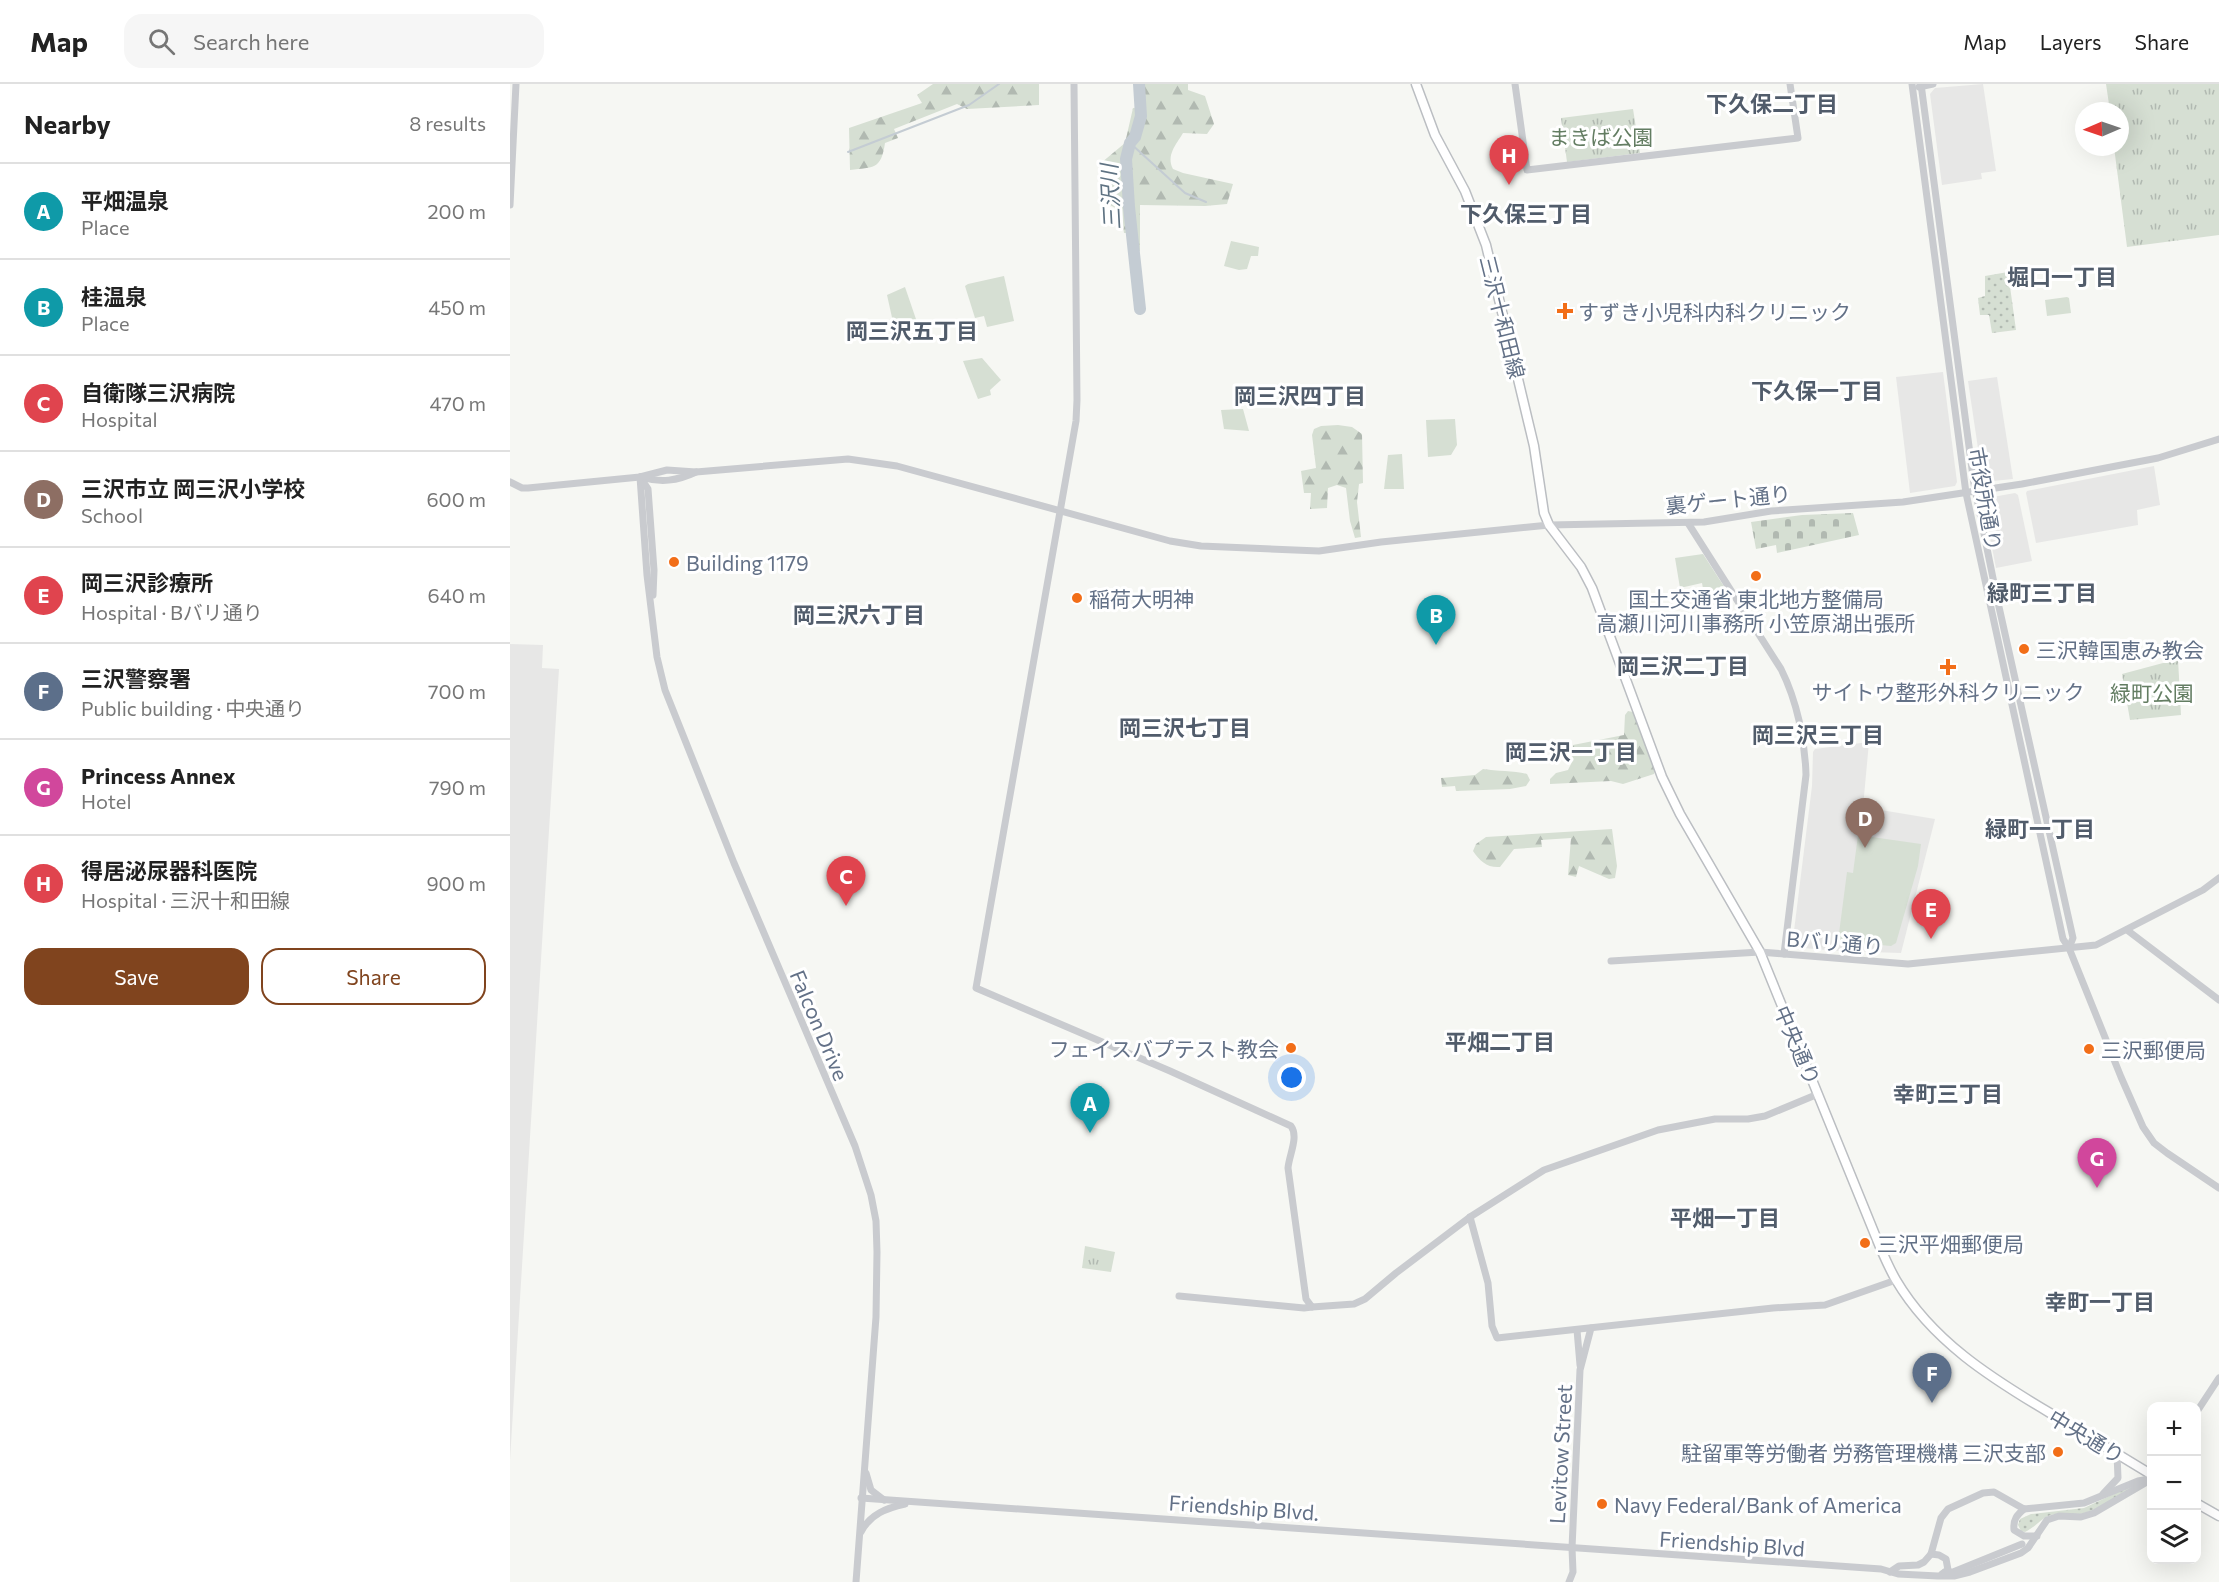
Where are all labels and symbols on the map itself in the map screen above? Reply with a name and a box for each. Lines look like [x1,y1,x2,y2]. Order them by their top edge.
district label: 下久保二丁目 [1706,90,1838,117]
north arrow [2075,102,2129,156]
park label: まきば公園 [1549,124,1654,149]
pin: H [1490,135,1528,185]
water label: 三沢川 [1095,161,1125,231]
district label: 下久保三丁目 [1460,200,1592,227]
street label: 三沢十和田線 [1476,253,1530,381]
district label: 堀口一丁目 [2007,263,2117,290]
place label: すずき小児科内科クリニック [1578,299,1851,324]
marker: すずき小児科内科クリニック [1556,302,1574,320]
district label: 岡三沢五丁目 [846,317,978,344]
district label: 下久保一丁目 [1751,377,1883,404]
district label: 岡三沢四丁目 [1234,382,1366,409]
street label: 市役所通り [1965,445,2007,553]
street label: 裏ゲート通り [1664,480,1792,518]
place label: Building 1179 [686,550,809,575]
marker: Building 1179 [667,555,681,569]
marker: 国土交通省 東北地方整備局 高瀬川河川事務所 小笠原湖出張所 [1749,569,1763,583]
district label: 緑町三丁目 [1987,579,2097,606]
place label: 稲荷大明神 [1089,586,1194,611]
place label: 国土交通省 東北地方整備局 高瀬川河川事務所 小笠原湖出張所 [1596,586,1916,635]
marker: 稲荷大明神 [1070,591,1084,605]
pin: B [1416,596,1456,645]
district label: 岡三沢六丁目 [793,601,925,628]
place label: 三沢韓国恵み教会 [2036,637,2204,662]
marker: 三沢韓国恵み教会 [2017,642,2031,656]
district label: 岡三沢二丁目 [1617,652,1749,679]
marker: サイトウ整形外科クリニック [1939,658,1957,676]
place label: サイトウ整形外科クリニック [1812,679,2085,704]
park label: 緑町公園 [2110,680,2194,705]
district label: 岡三沢七丁目 [1119,714,1251,741]
district label: 岡三沢三丁目 [1752,721,1884,748]
district label: 岡三沢一丁目 [1505,738,1637,765]
pin: D [1846,798,1884,848]
district label: 緑町一丁目 [1985,815,2095,842]
pin: C [826,856,866,906]
pin: E [1912,890,1950,939]
street label: Bバリ通り [1785,925,1885,959]
street label: Falcon Drive [786,966,854,1084]
street label: 中央通り [1770,1001,1826,1089]
district label: 平畑二丁目 [1445,1028,1555,1055]
place label: フェイスバプテスト教会 [1049,1036,1279,1061]
place label: 三沢郵便局 [2101,1037,2206,1062]
marker: フェイスバプテスト教会 [1284,1041,1298,1055]
marker: 三沢郵便局 [2082,1042,2096,1056]
your location [1277,1063,1306,1092]
district label: 幸町三丁目 [1893,1080,2003,1107]
pin: A [1070,1084,1110,1133]
pin: G [2078,1138,2116,1188]
district label: 平畑一丁目 [1670,1204,1780,1231]
place label: 三沢平畑郵便局 [1877,1231,2024,1256]
marker: 三沢平畑郵便局 [1858,1236,1872,1250]
district label: 幸町一丁目 [2045,1288,2155,1315]
pin: F [1912,1354,1952,1403]
street label: Levitow Street [1544,1384,1576,1524]
street label: 中央通り [2045,1404,2129,1468]
place label: 駐留軍等労働者 労務管理機構 三沢支部 [1681,1440,2046,1465]
marker: 駐留軍等労働者 労務管理機構 三沢支部 [2051,1445,2065,1459]
street label: Friendship Blvd. [1168,1489,1320,1525]
place label: Navy Federal/Bank of America [1614,1492,1902,1517]
marker: Navy Federal/Bank of America [1595,1497,1609,1511]
street label: Friendship Blvd [1658,1525,1806,1561]

